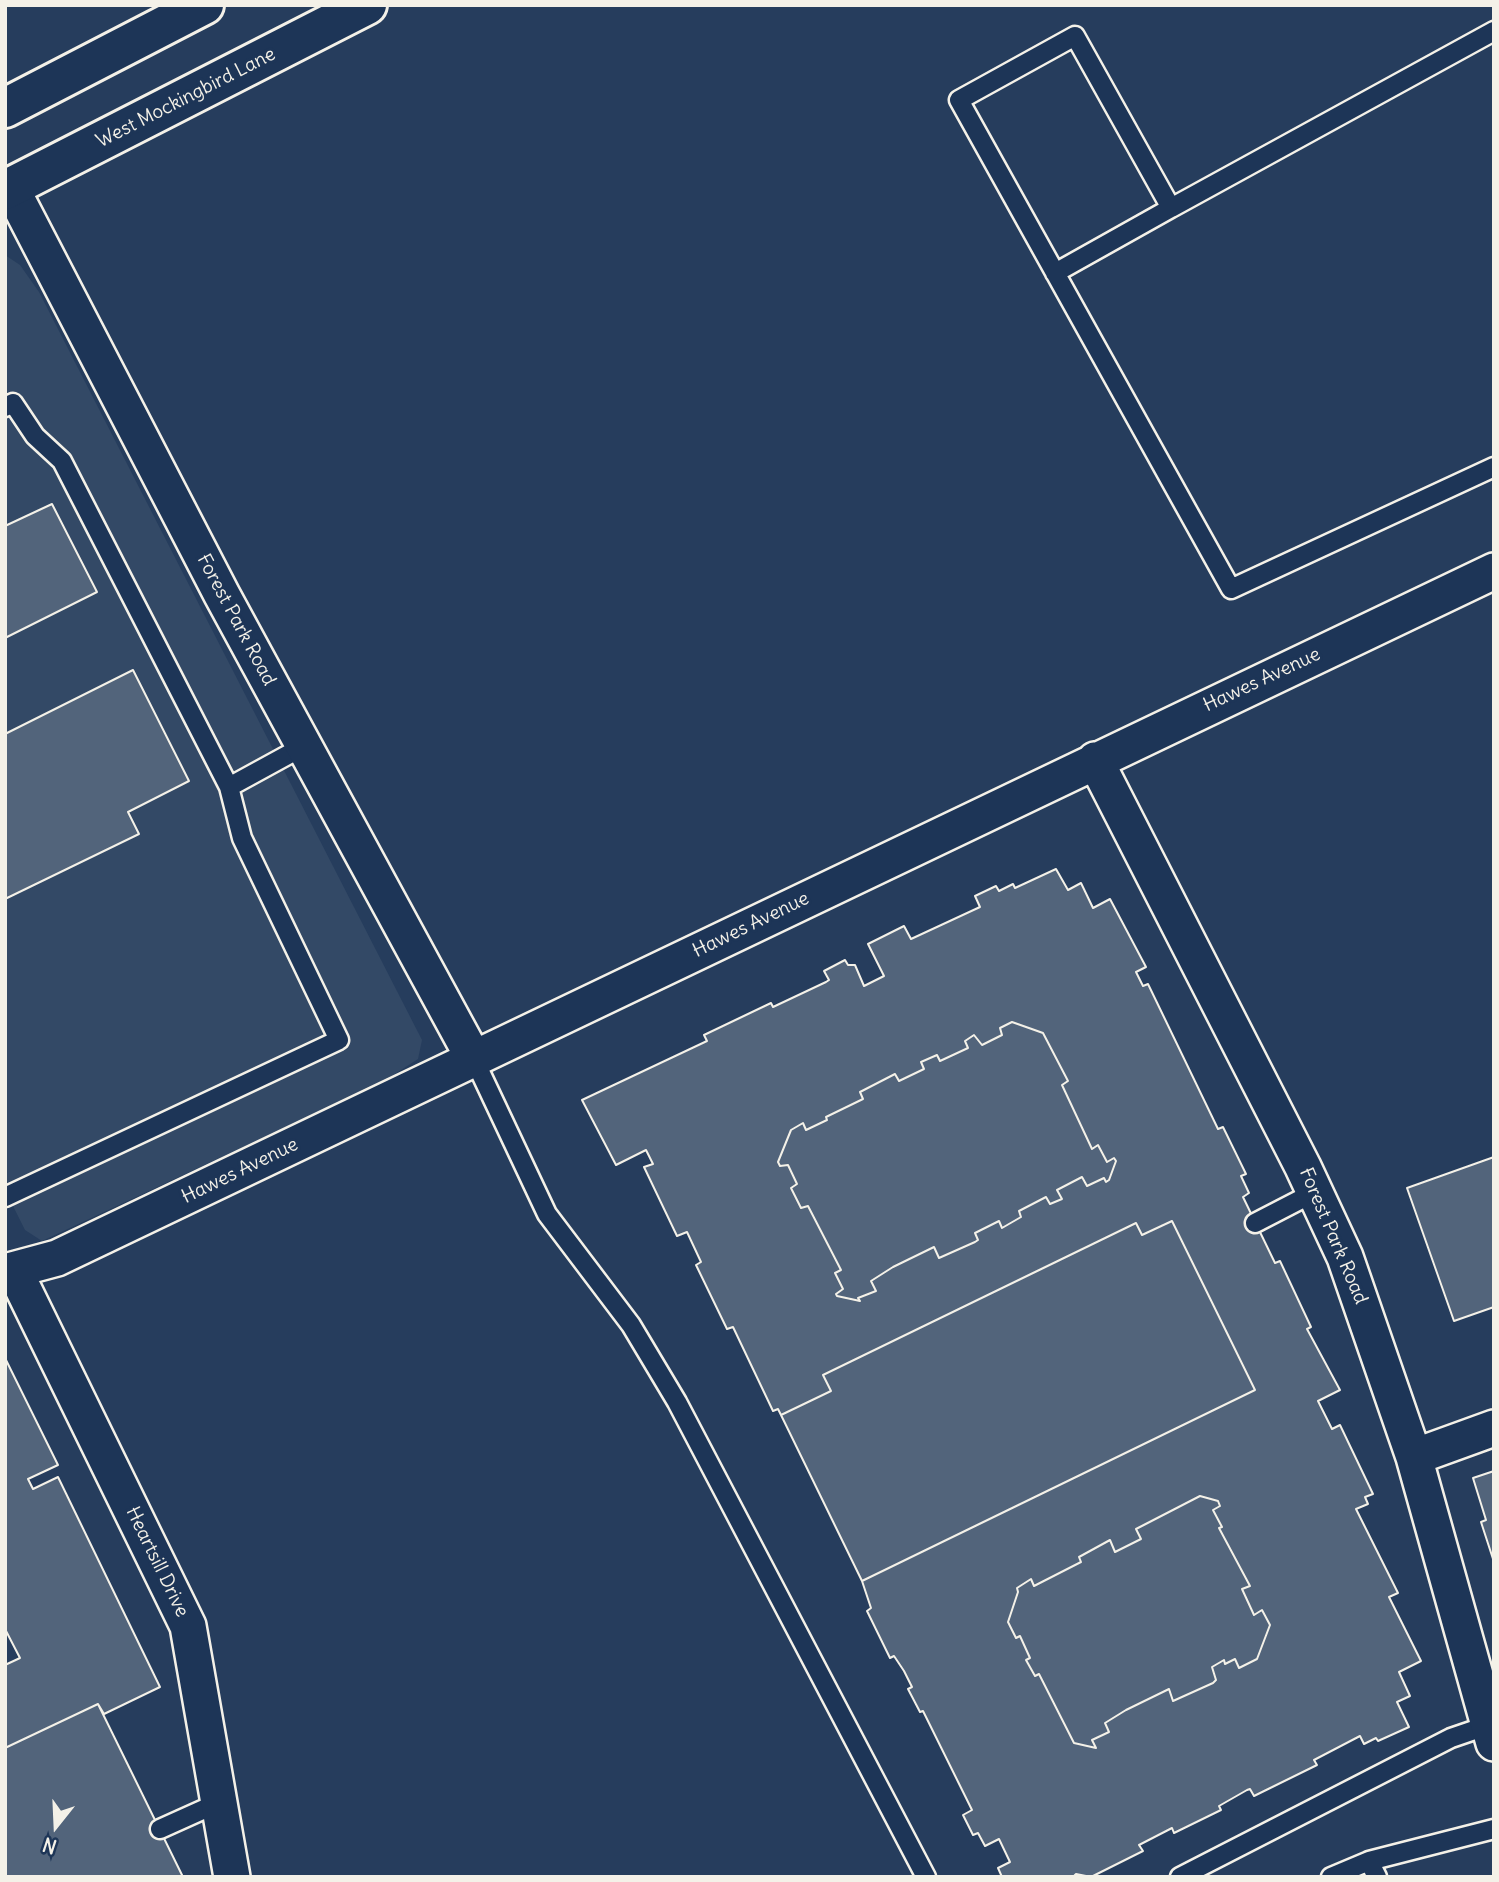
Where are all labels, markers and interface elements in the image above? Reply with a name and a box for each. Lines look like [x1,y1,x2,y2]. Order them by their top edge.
street label: West Mockingbird Lane [93,43,279,153]
street label: Forest Park Road [192,550,280,690]
street label: Hawes Avenue [1200,643,1324,717]
street label: Hawes Avenue [689,887,813,963]
street label: Hawes Avenue [178,1133,302,1209]
street label: Forest Park Road [1294,1164,1372,1308]
street label: Heartsill Drive [121,1503,193,1621]
north arrow [21,1791,91,1861]
text: N [40,1833,59,1859]

